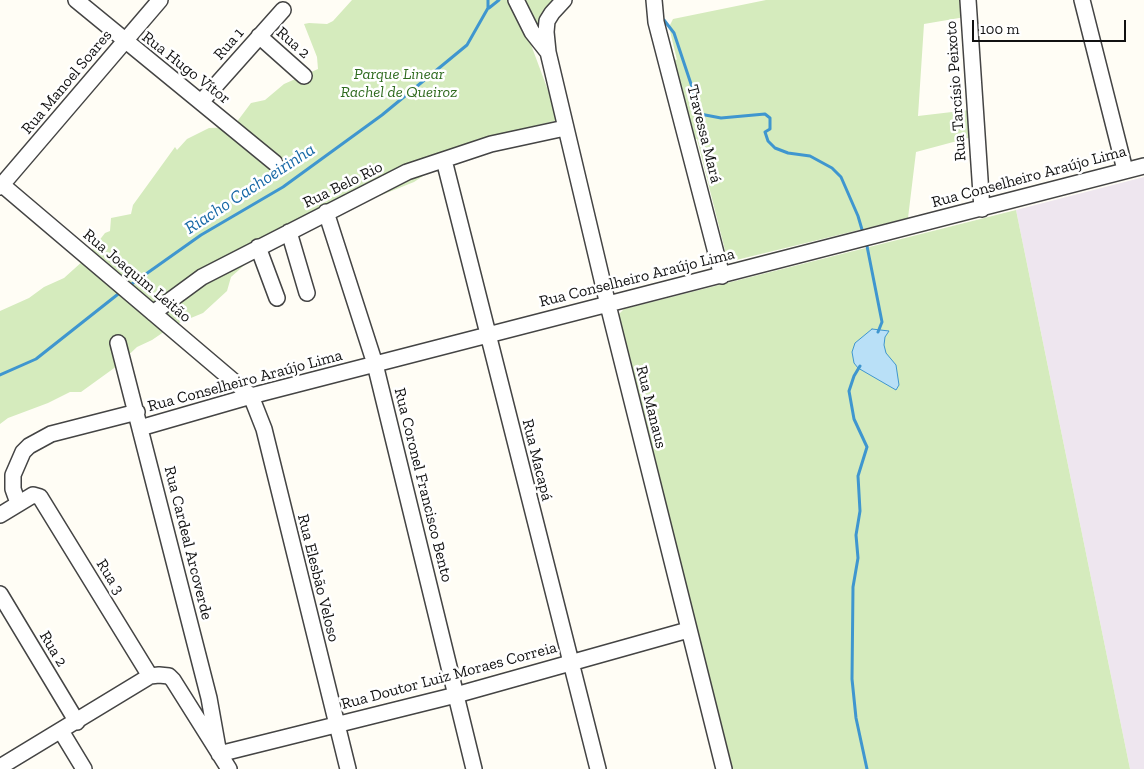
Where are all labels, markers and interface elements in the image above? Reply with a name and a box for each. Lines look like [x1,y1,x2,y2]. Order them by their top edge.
scale bar [974,10,1128,42]
street label: Rua Tarcísio Peixoto [942,20,970,162]
text: 100 m [980,20,1019,38]
street label: Rua 2 [272,23,314,63]
street label: Rua 1 [210,24,248,64]
street label: Rua Manoel Soares [18,26,116,138]
street label: Rua Hugo Vítor [138,28,234,108]
park label: Parque Linear Rachel de Queiroz [341,64,457,102]
street label: Travessa Mará [683,83,725,185]
water label: Riacho Cachoeirinha [181,139,319,239]
street label: Rua Conselheiro Araújo Lima [930,142,1128,212]
street label: Rua Belo Rio [300,158,386,212]
street label: Rua Joaquim Leitão [79,225,195,327]
street label: Rua Conselheiro Araújo Lima [537,244,737,312]
street label: Rua Conselheiro Araújo Lima [146,346,344,416]
street label: Rua Manaus [631,364,671,450]
street label: Rua Coronel Francisco Bento [390,386,456,584]
street label: Rua Macapá [518,417,556,503]
street label: Rua Cardeal Arcoverde [160,464,216,622]
street label: Rua Elesbão Veloso [293,512,343,644]
street label: Rua 3 [92,556,128,598]
street label: Rua 2 [35,628,71,670]
street label: Rua Doutor Luiz Moraes Correia [339,638,559,714]

